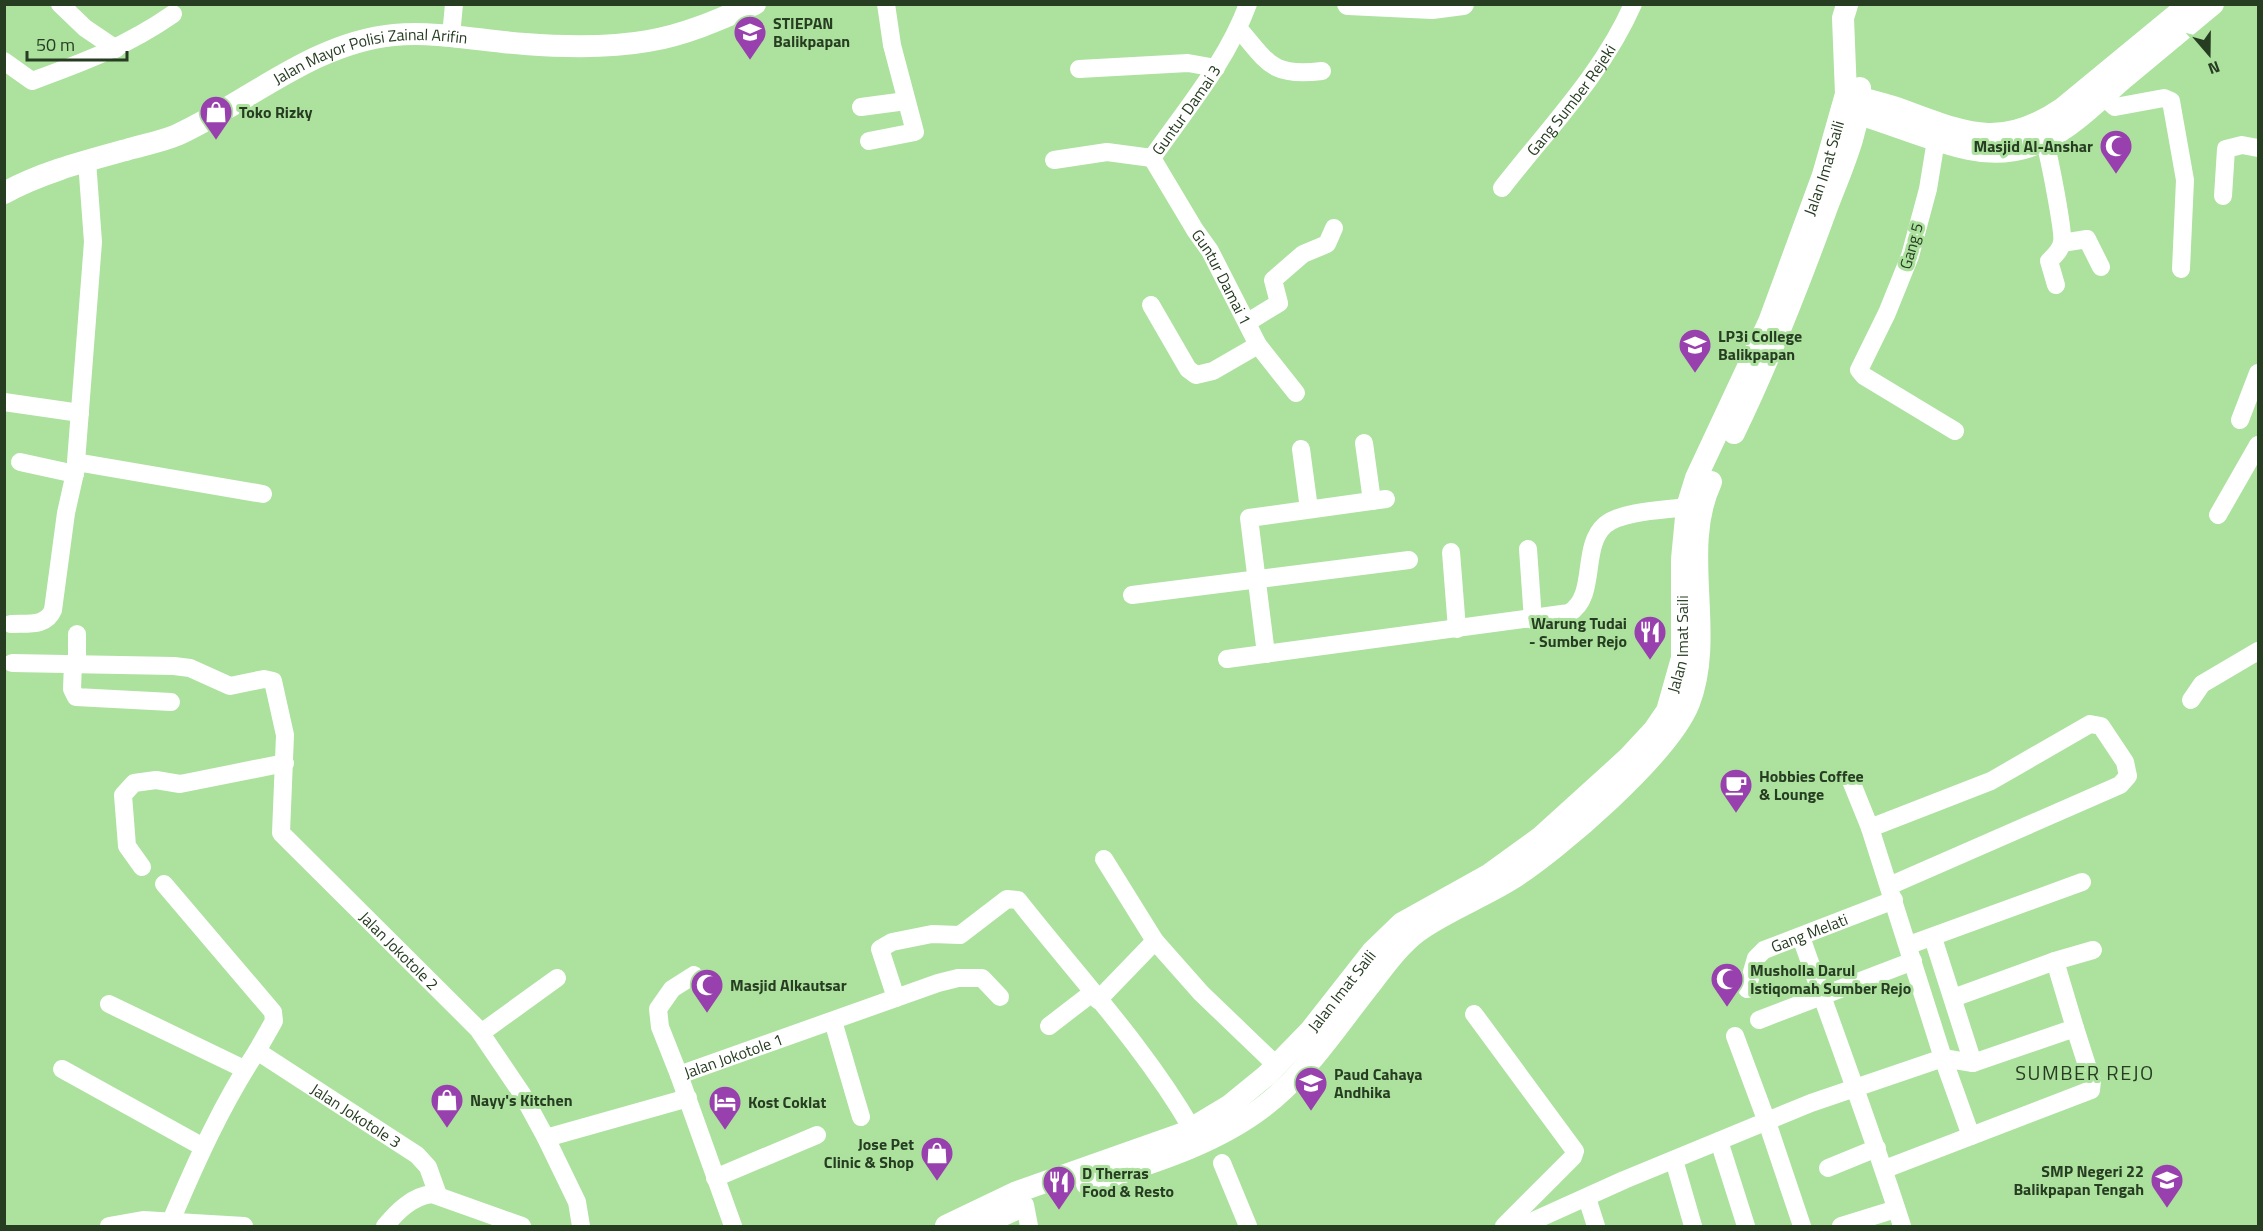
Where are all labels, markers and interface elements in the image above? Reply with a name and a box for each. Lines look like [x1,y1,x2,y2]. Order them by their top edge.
place label: STIEPAN Balikpapan [773,11,850,53]
school or university icon: STIEPAN Balikpapan [732,14,768,61]
street label: Jalan Mayor Polisi Zainal Arifin [268,22,469,90]
scale bar [27,24,128,62]
north arrow [2179,24,2239,84]
text: 50 m [36,31,75,58]
street label: Gang Sumber Rejeki [1521,39,1621,161]
text: N [2205,55,2223,81]
street label: Guntur Damai 3 [1146,60,1227,160]
shop icon: Toko Rizky [198,94,234,141]
place label: Toko Rizky [239,100,313,124]
street label: Jalan Imat Saili [1797,118,1850,219]
mosque icon: Masjid Al-Anshar [2098,128,2134,175]
place label: Masjid Al-Anshar [1973,134,2093,158]
street label: Gang 5 [1893,220,1929,272]
street label: Guntur Damai 1 [1186,224,1258,329]
place label: LP3i College Balikpapan [1718,324,1802,366]
school or university icon: LP3i College Balikpapan [1677,327,1713,374]
street label: Jalan Imat Saili [1661,595,1694,696]
place label: Warung Tudai - Sumber Rejo [1529,611,1627,653]
restaurant icon: Warung Tudai - Sumber Rejo [1632,614,1668,661]
place label: Hobbies Coffee & Lounge [1759,764,1864,806]
cafe icon: Hobbies Coffee & Lounge [1718,767,1754,814]
street label: Jalan Jokotole 2 [354,905,444,996]
street label: Gang Melati [1767,907,1851,958]
street label: Jalan Imat Saili [1302,945,1381,1037]
place label: Musholla Darul Istiqomah Sumber Rejo [1750,958,1911,1000]
mosque icon: Musholla Darul Istiqomah Sumber Rejo [1709,961,1745,1008]
mosque icon: Masjid Alkautsar [689,967,725,1014]
place label: Masjid Alkautsar [730,973,847,997]
street label: Jalan Jokotole 1 [680,1027,786,1084]
district label: SUMBER REJO [2015,1057,2155,1088]
place label: Paud Cahaya Andhika [1334,1062,1423,1104]
school or university icon: Paud Cahaya Andhika [1293,1065,1329,1112]
street label: Jalan Jokotole 3 [306,1077,406,1154]
shop icon: Nayy's Kitchen [429,1082,465,1129]
hotel icon: Kost Coklat [707,1084,743,1131]
place label: Nayy's Kitchen [470,1088,572,1112]
place label: Kost Coklat [748,1090,826,1114]
place label: Jose Pet Clinic & Shop [824,1132,914,1174]
shop icon: Jose Pet Clinic & Shop [919,1135,955,1182]
place label: SMP Negeri 22 Balikpapan Tengah [2013,1159,2144,1201]
place label: D Therras Food & Resto [1082,1161,1174,1203]
school or university icon: SMP Negeri 22 Balikpapan Tengah [2149,1162,2185,1209]
restaurant icon: D Therras Food & Resto [1041,1164,1077,1211]

